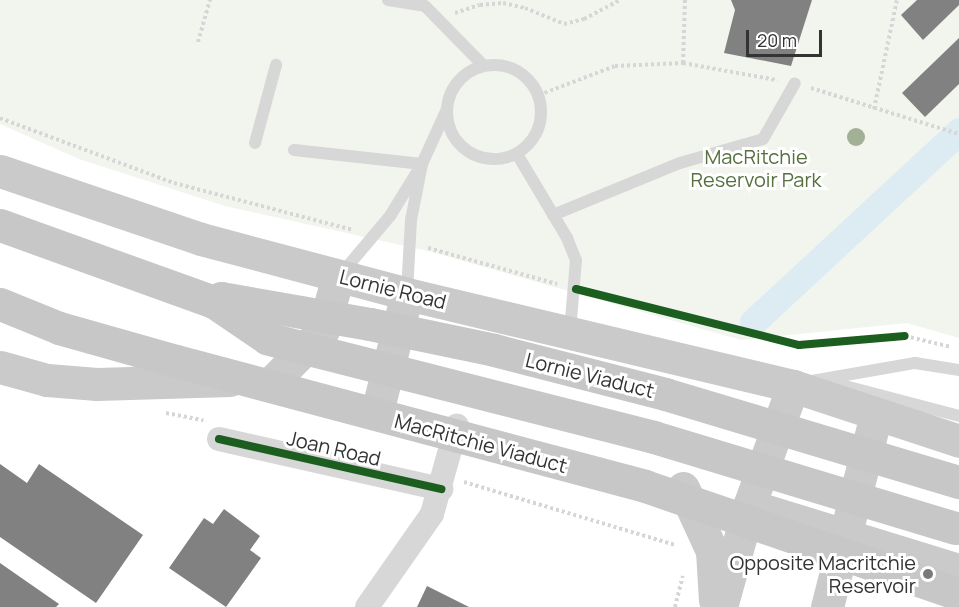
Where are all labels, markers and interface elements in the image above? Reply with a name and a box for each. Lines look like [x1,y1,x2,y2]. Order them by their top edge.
scale bar [749,18,826,56]
text: 20 m [757,28,797,52]
park label: MacRitchie Reservoir Park [690,145,822,192]
street label: Lornie Road [337,264,449,314]
street label: Lornie Viaduct [523,347,657,403]
street label: MacRitchie Viaduct [392,408,570,478]
street label: Joan Road [285,426,383,470]
place label: Opposite Macritchie Reservoir [730,550,916,597]
marker: Opposite Macritchie Reservoir [921,567,935,581]

